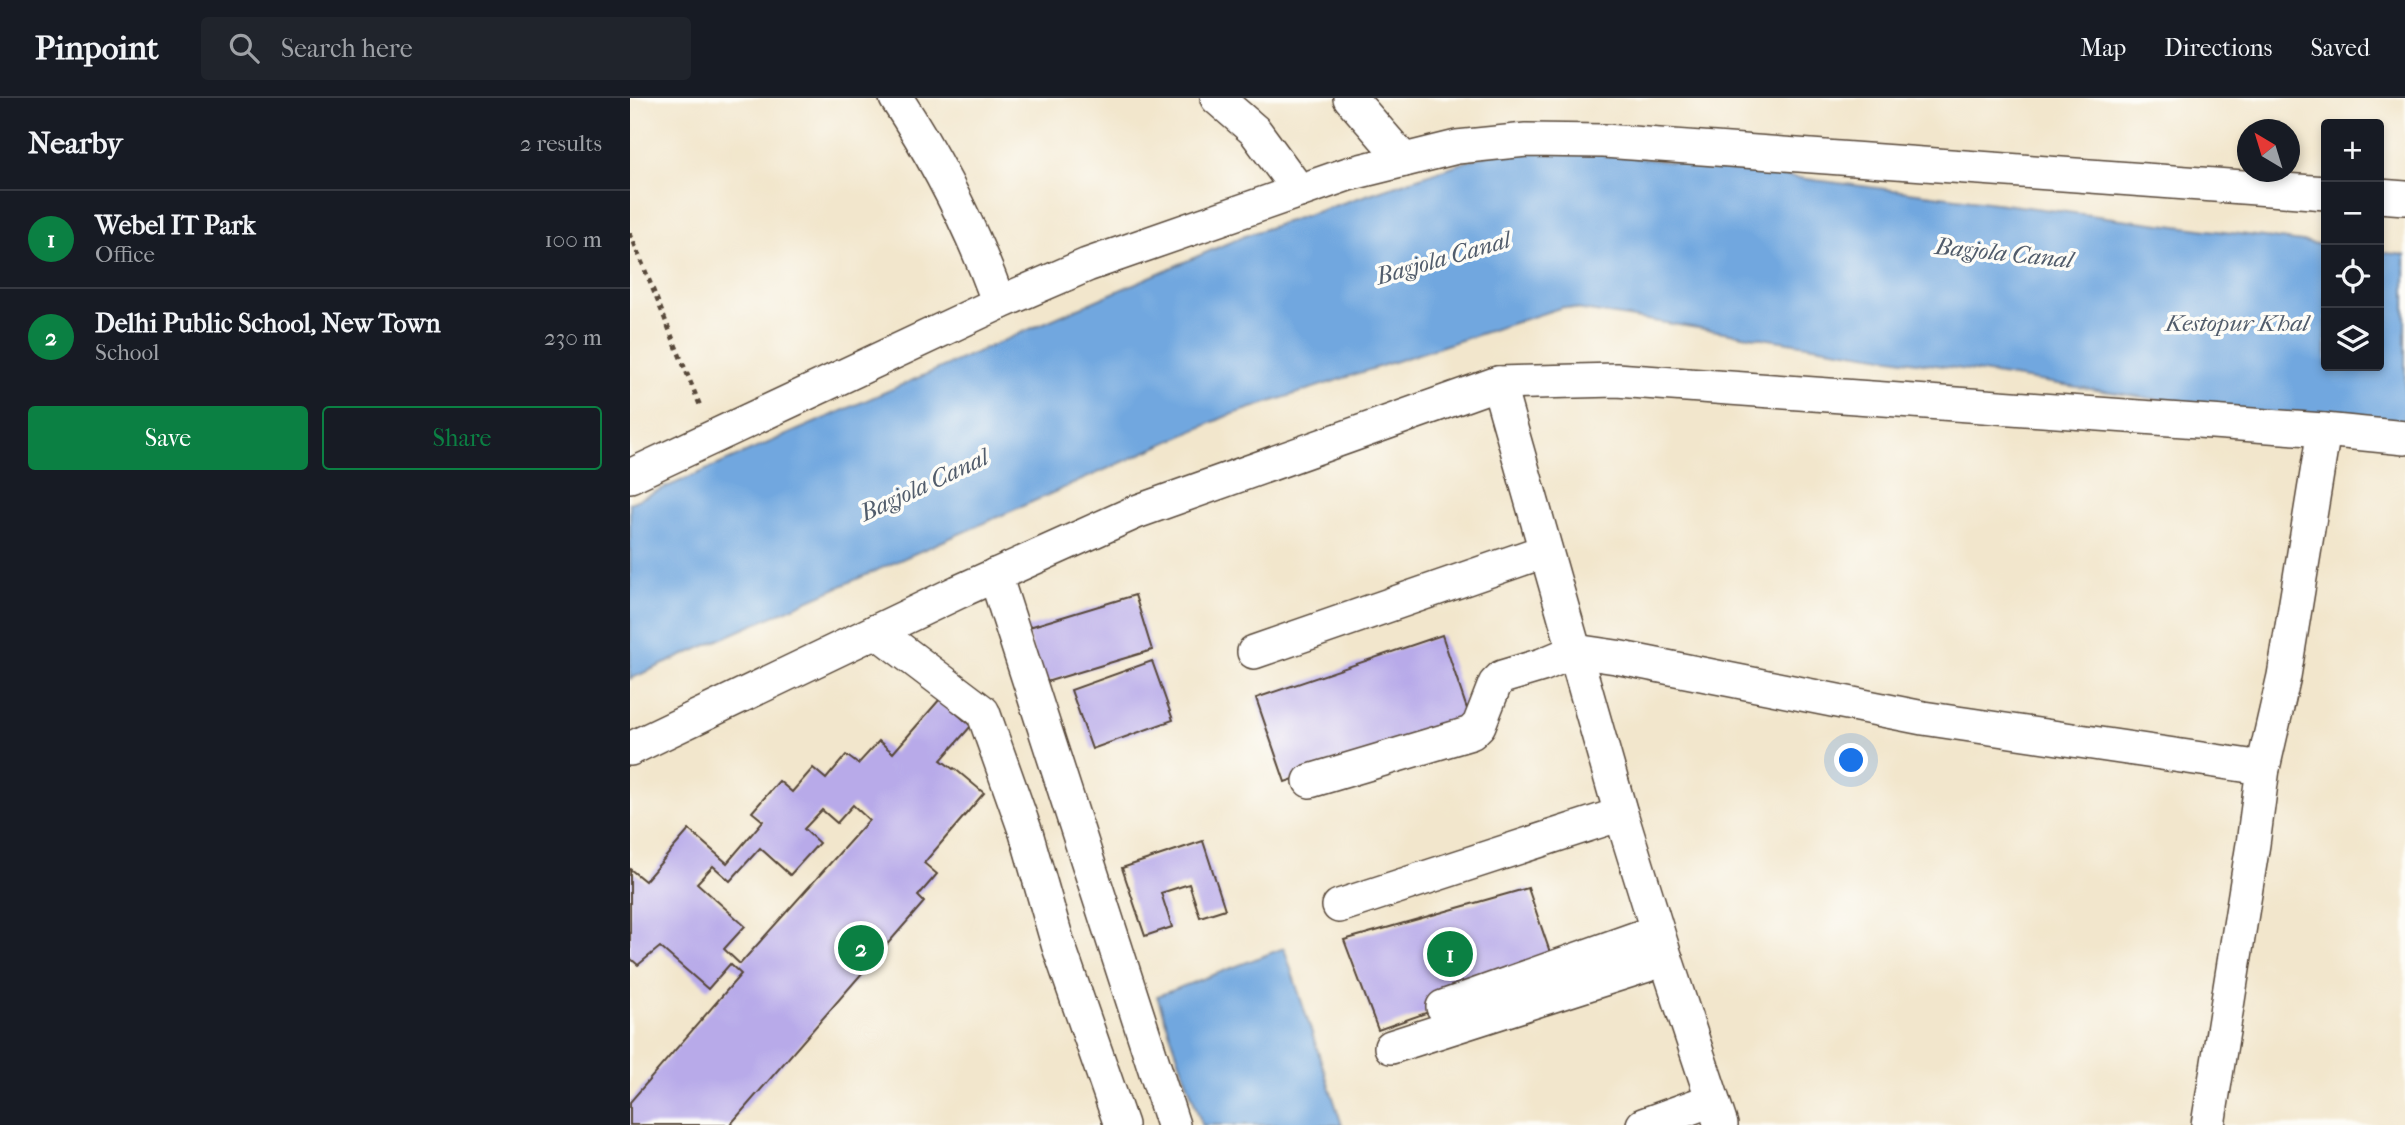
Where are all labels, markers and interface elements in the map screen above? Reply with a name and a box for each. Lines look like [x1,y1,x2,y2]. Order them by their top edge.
search box [201,17,691,80]
text: Pinpoint [35,29,159,68]
icon: search [225,29,263,67]
text: Search here [281,33,413,64]
text: Map [2080,34,2126,62]
text: Directions [2164,34,2272,62]
text: Saved [2310,34,2370,62]
north arrow [2237,119,2300,182]
map controls [2321,119,2384,371]
button: + [2321,119,2384,182]
text: Nearby [28,126,123,161]
text: 2 results [520,130,602,157]
button: − [2321,182,2384,245]
text: Webel IT Park [95,210,256,241]
water label: Bagjola Canal [1371,225,1516,291]
text: 1 [47,226,55,253]
text: 100 m [544,226,602,253]
water label: Bagjola Canal [1932,232,2077,274]
text: Office [95,241,155,268]
button: locate [2321,245,2384,308]
text: Delhi Public School, New Town [95,308,441,339]
button: layers [2321,308,2384,371]
water label: Kestopur Khal [2163,309,2312,337]
text: 2 [45,324,57,351]
text: 230 m [544,324,602,351]
text: School [95,339,159,366]
button: Save [28,406,308,470]
button: Share [322,406,602,470]
water label: Bagjola Canal [854,442,995,528]
your location [1834,743,1868,777]
pin: 2 [838,922,884,974]
pin: 1 [1427,928,1473,980]

